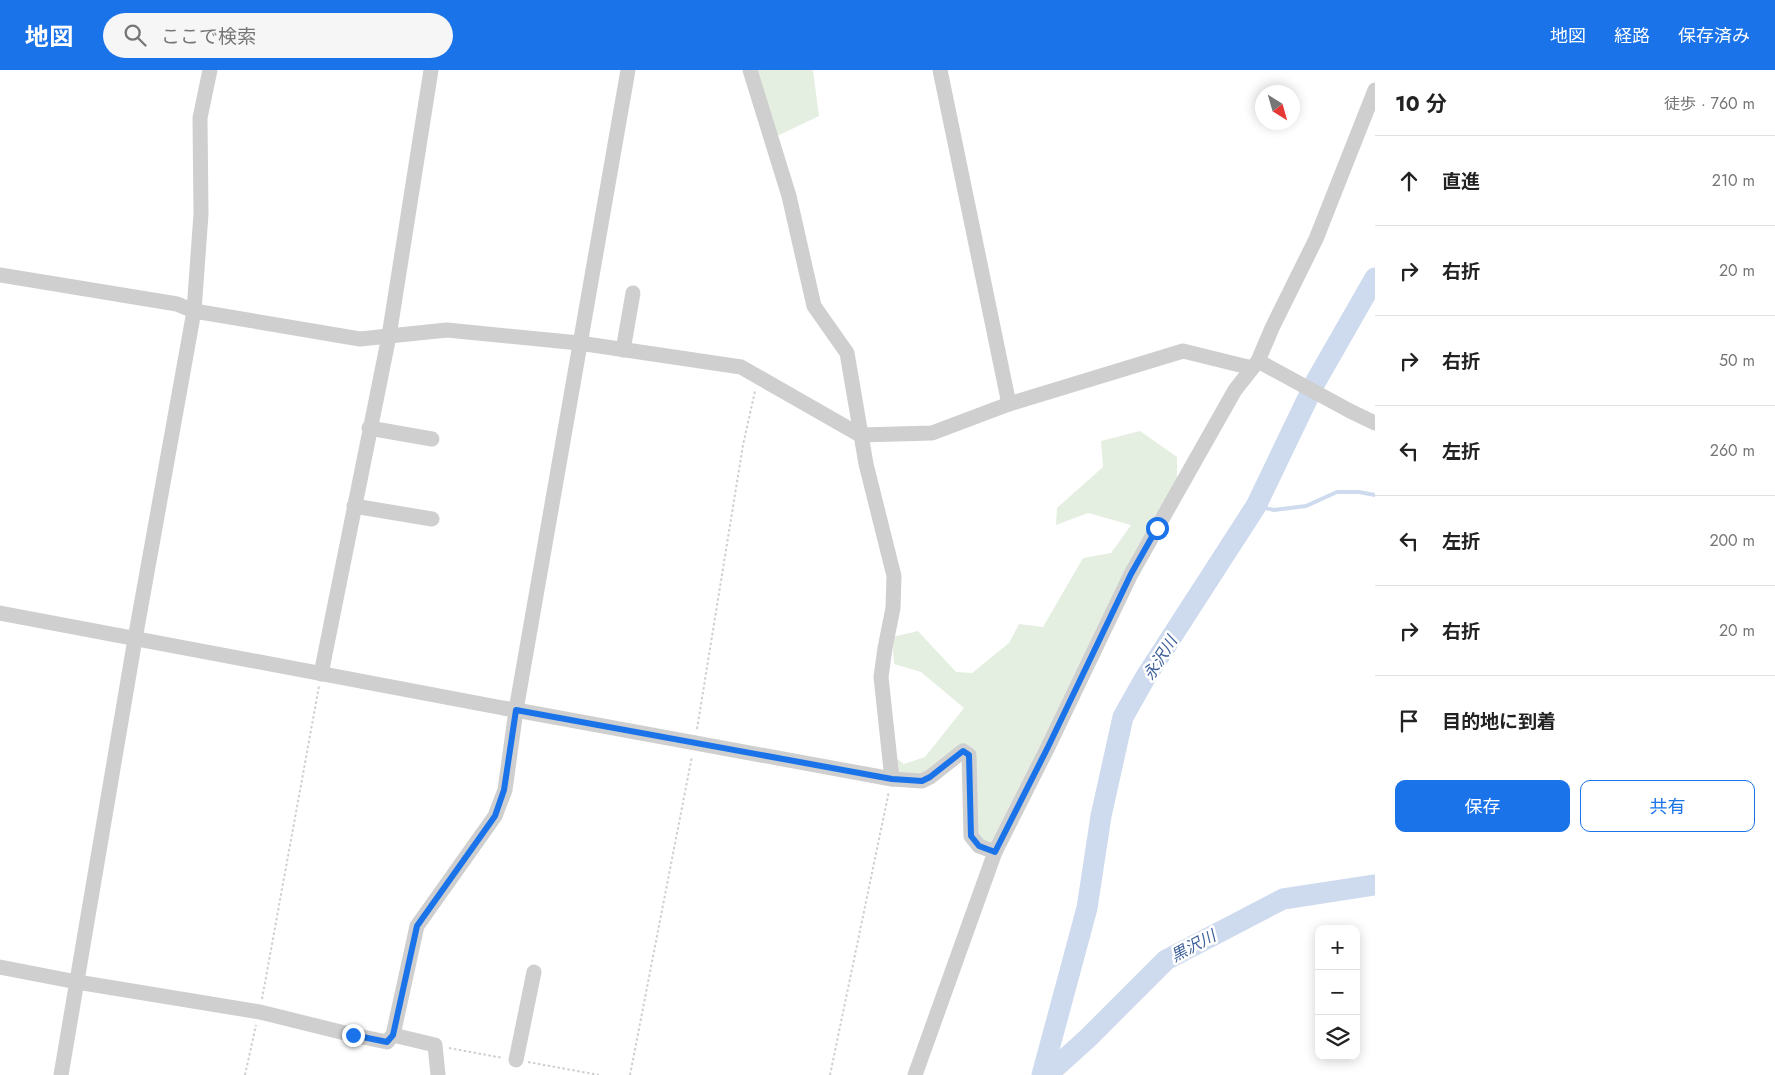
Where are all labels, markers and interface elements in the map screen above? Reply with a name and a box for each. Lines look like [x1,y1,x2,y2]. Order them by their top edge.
search box [103,13,453,58]
text: 地図 [25,19,73,54]
icon: search [121,21,149,49]
text: ここで検索 [161,23,256,50]
text: 地図 [1550,23,1586,49]
text: 経路 [1614,23,1650,49]
text: 保存済み [1678,23,1750,49]
north arrow [1255,85,1300,130]
text: 10 分 [1395,89,1447,119]
text: 徒歩 · 760 m [1664,92,1755,115]
icon: ahead [1395,167,1423,195]
text: 直進 [1442,168,1480,195]
text: 210 m [1712,169,1755,192]
icon: right [1395,257,1423,285]
text: 右折 [1442,258,1480,285]
text: 20 m [1719,259,1755,282]
icon: right [1395,347,1423,375]
text: 右折 [1442,348,1480,375]
text: 50 m [1719,349,1755,372]
icon: left [1395,437,1423,465]
text: 左折 [1442,438,1480,465]
text: 260 m [1710,439,1755,462]
route start [1146,517,1169,540]
icon: left [1395,527,1423,555]
text: 左折 [1442,528,1480,555]
text: 200 m [1709,529,1755,552]
icon: right [1395,617,1423,645]
text: 右折 [1442,618,1480,645]
text: 20 m [1719,619,1755,642]
water label: 永沢川 [1138,630,1184,684]
icon: arrive [1395,707,1423,735]
text: 目的地に到着 [1442,708,1556,735]
button: 保存 [1395,780,1570,832]
button: 共有 [1580,780,1755,832]
water label: 黒沢川 [1166,924,1221,967]
map controls [1315,925,1360,1060]
button: + [1315,925,1360,970]
button: − [1315,970,1360,1015]
button: layers [1315,1015,1360,1060]
route end [342,1024,365,1047]

